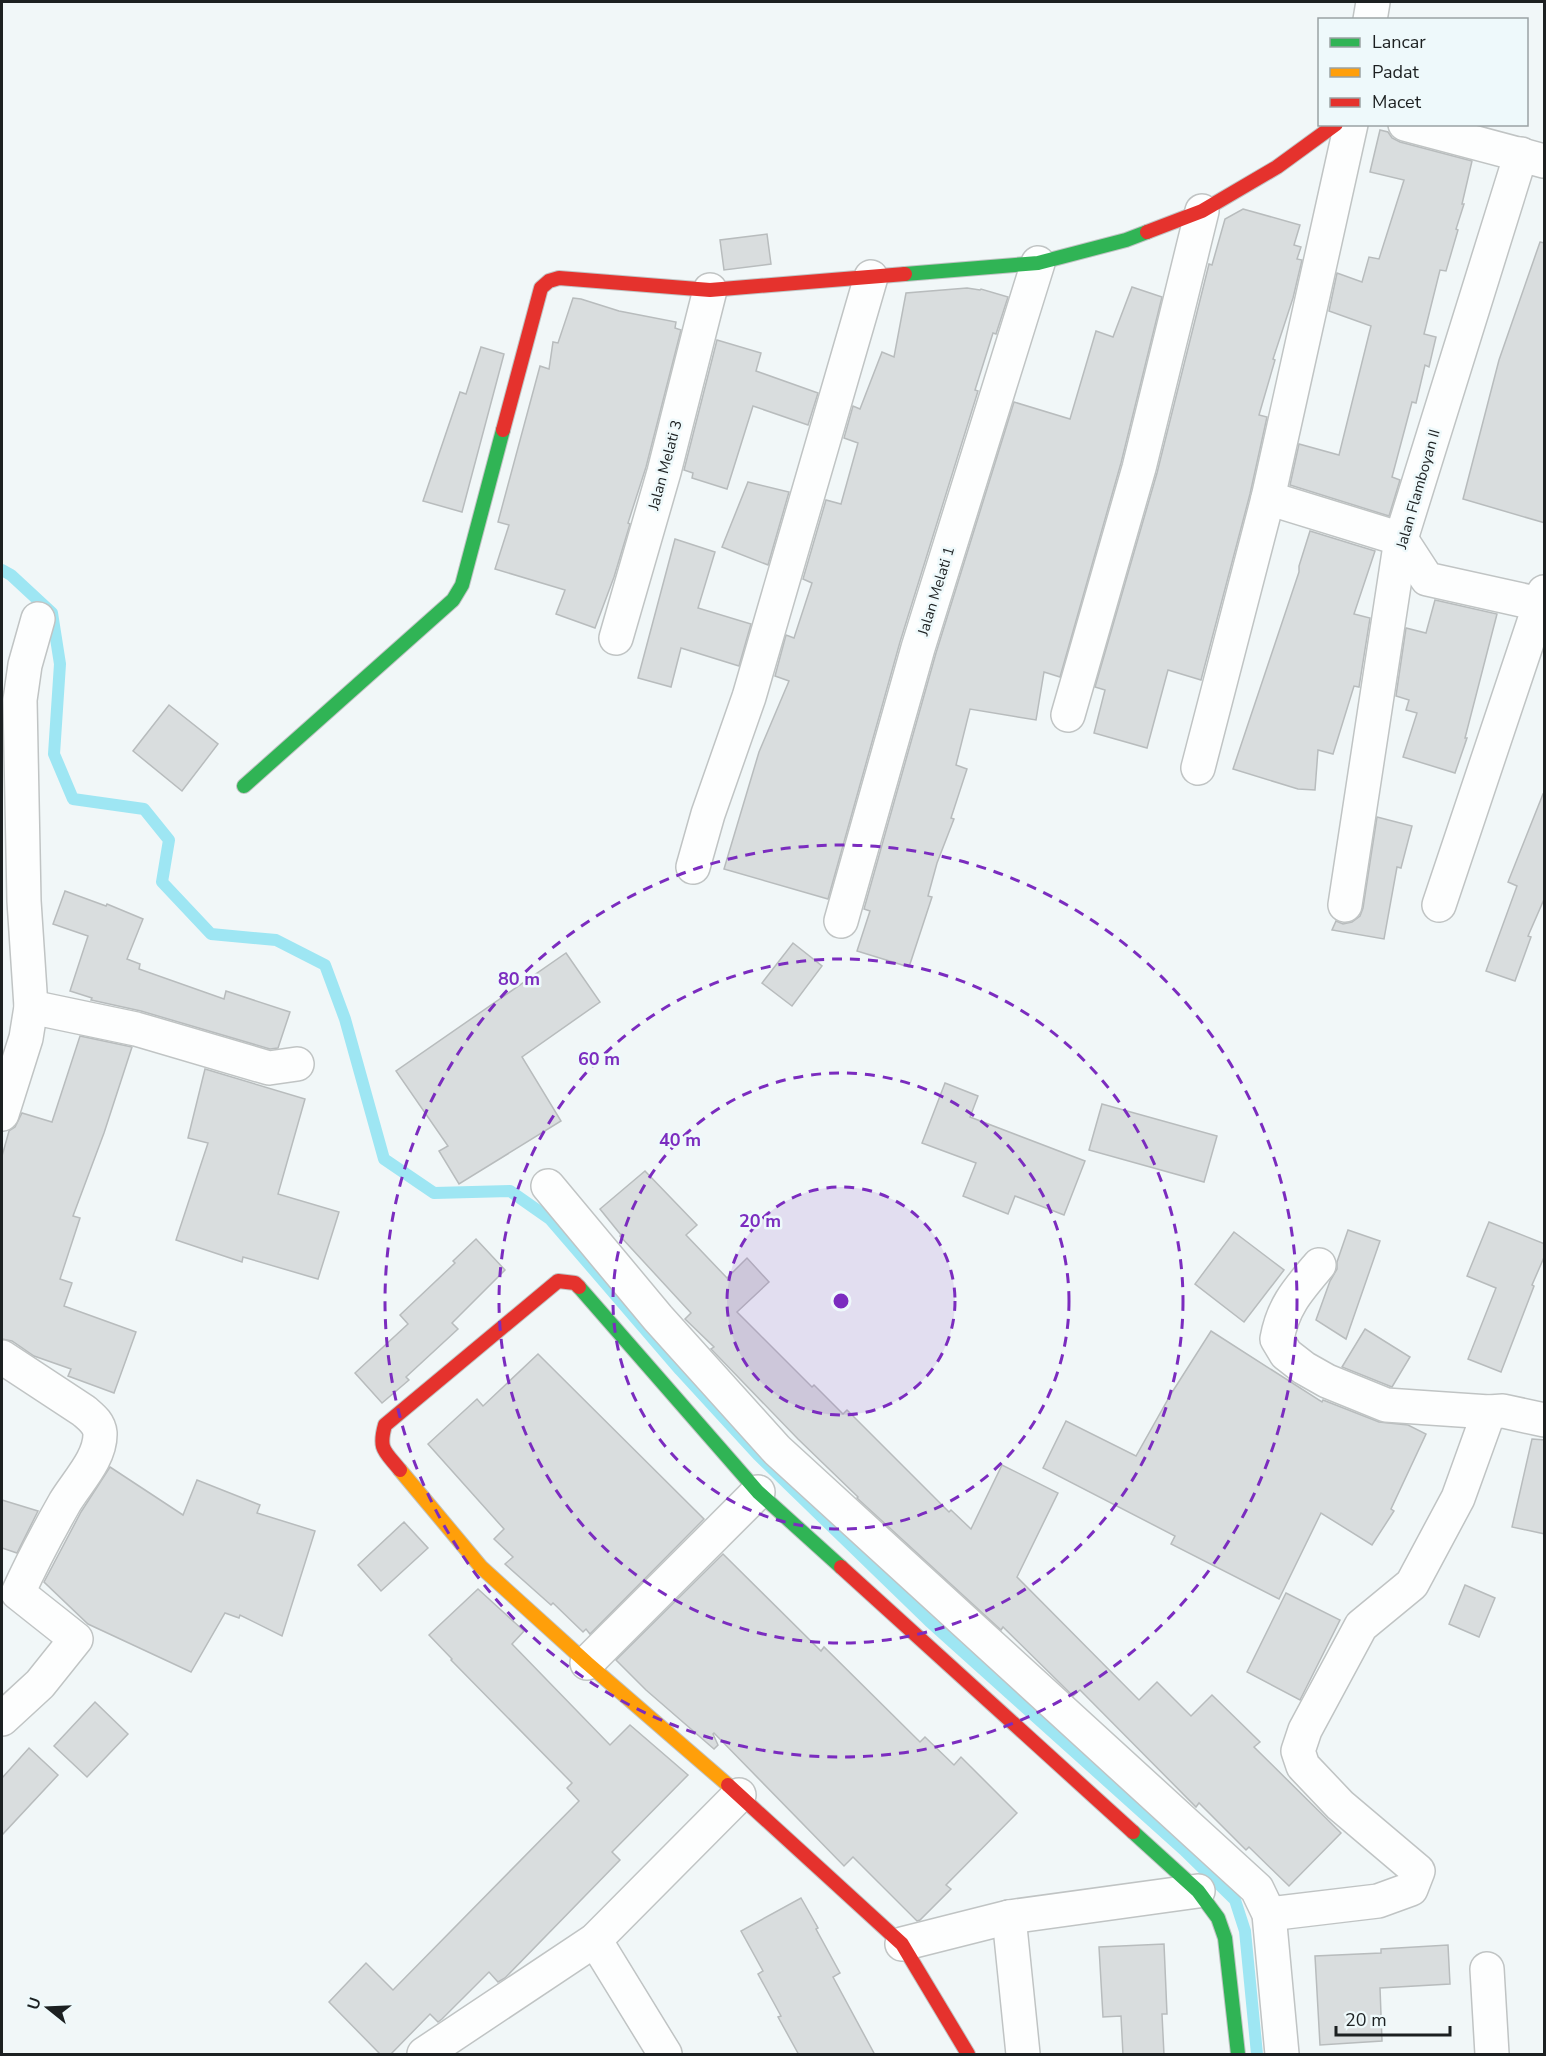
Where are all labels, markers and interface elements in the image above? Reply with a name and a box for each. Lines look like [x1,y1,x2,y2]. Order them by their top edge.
legend [1318,18,1528,126]
text: Lancar [1372,30,1426,54]
text: Padat [1372,60,1420,84]
text: Macet [1372,90,1422,114]
street label: Jalan Melati 3 [643,418,687,513]
street label: Jalan Flamboyan II [1391,427,1445,552]
street label: Jalan Melati 1 [913,544,959,639]
text: 80 m [498,967,540,991]
text: 60 m [578,1047,620,1071]
text: 40 m [659,1128,701,1152]
text: 20 m [739,1209,781,1233]
centre of rings [831,1291,851,1311]
north arrow [18,1978,78,2038]
text: U [22,1995,47,2013]
scale bar [1336,1999,1450,2037]
text: 20 m [1345,2008,1387,2032]

